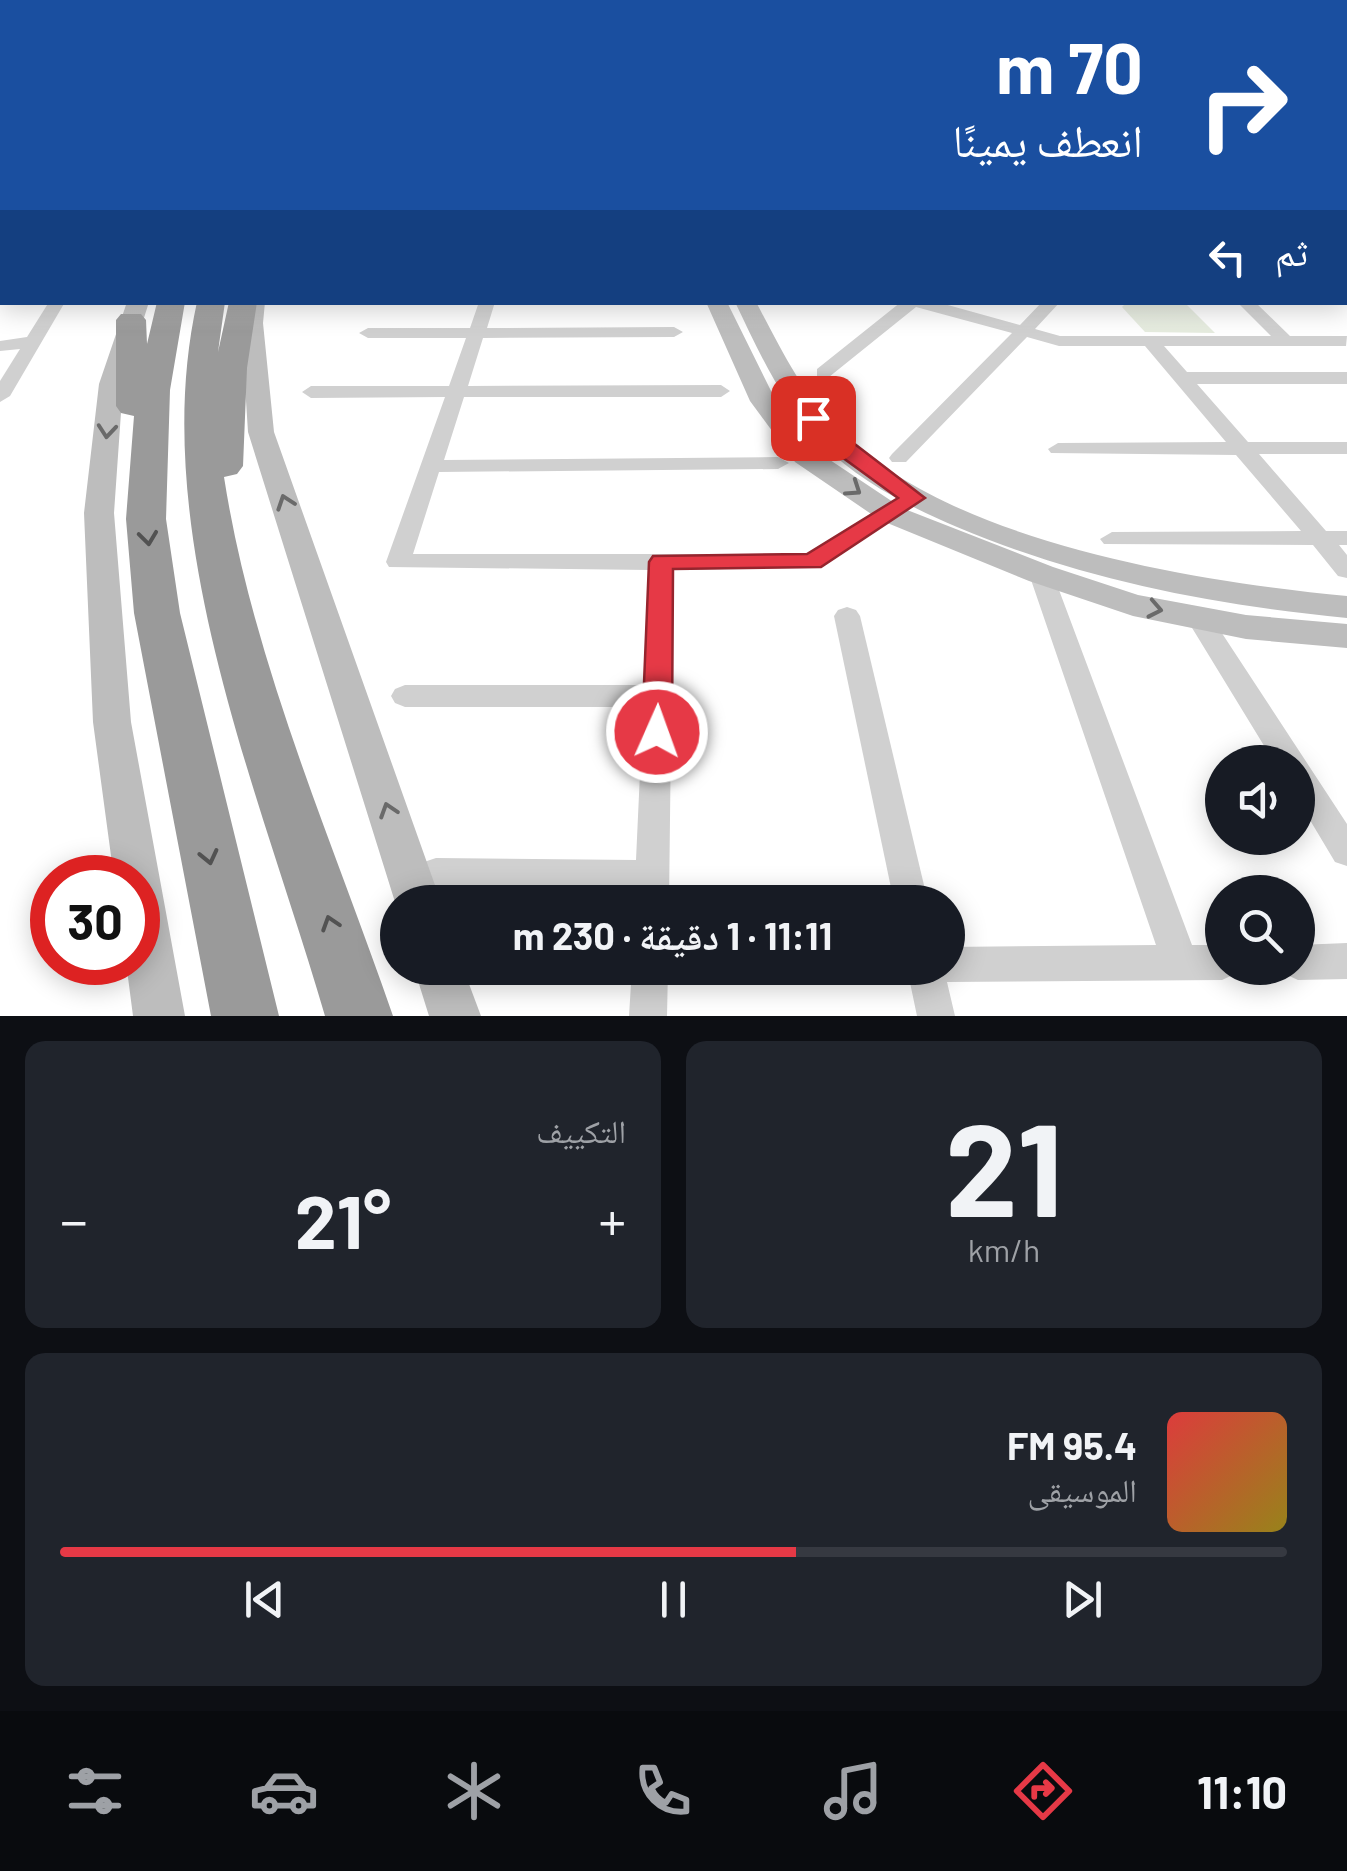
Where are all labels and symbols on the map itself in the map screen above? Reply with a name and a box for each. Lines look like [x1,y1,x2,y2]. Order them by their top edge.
pin [771,376,856,461]
one-way arrow [96,423,118,439]
one-way arrow [843,477,862,495]
one-way arrow [276,494,296,511]
one-way arrow [137,530,158,546]
one-way arrow [1146,598,1163,619]
position arrow [605,680,709,784]
one-way arrow [379,802,399,819]
one-way arrow [197,848,218,865]
speed limit sign: 30 [30,855,160,985]
one-way arrow [321,915,341,932]

